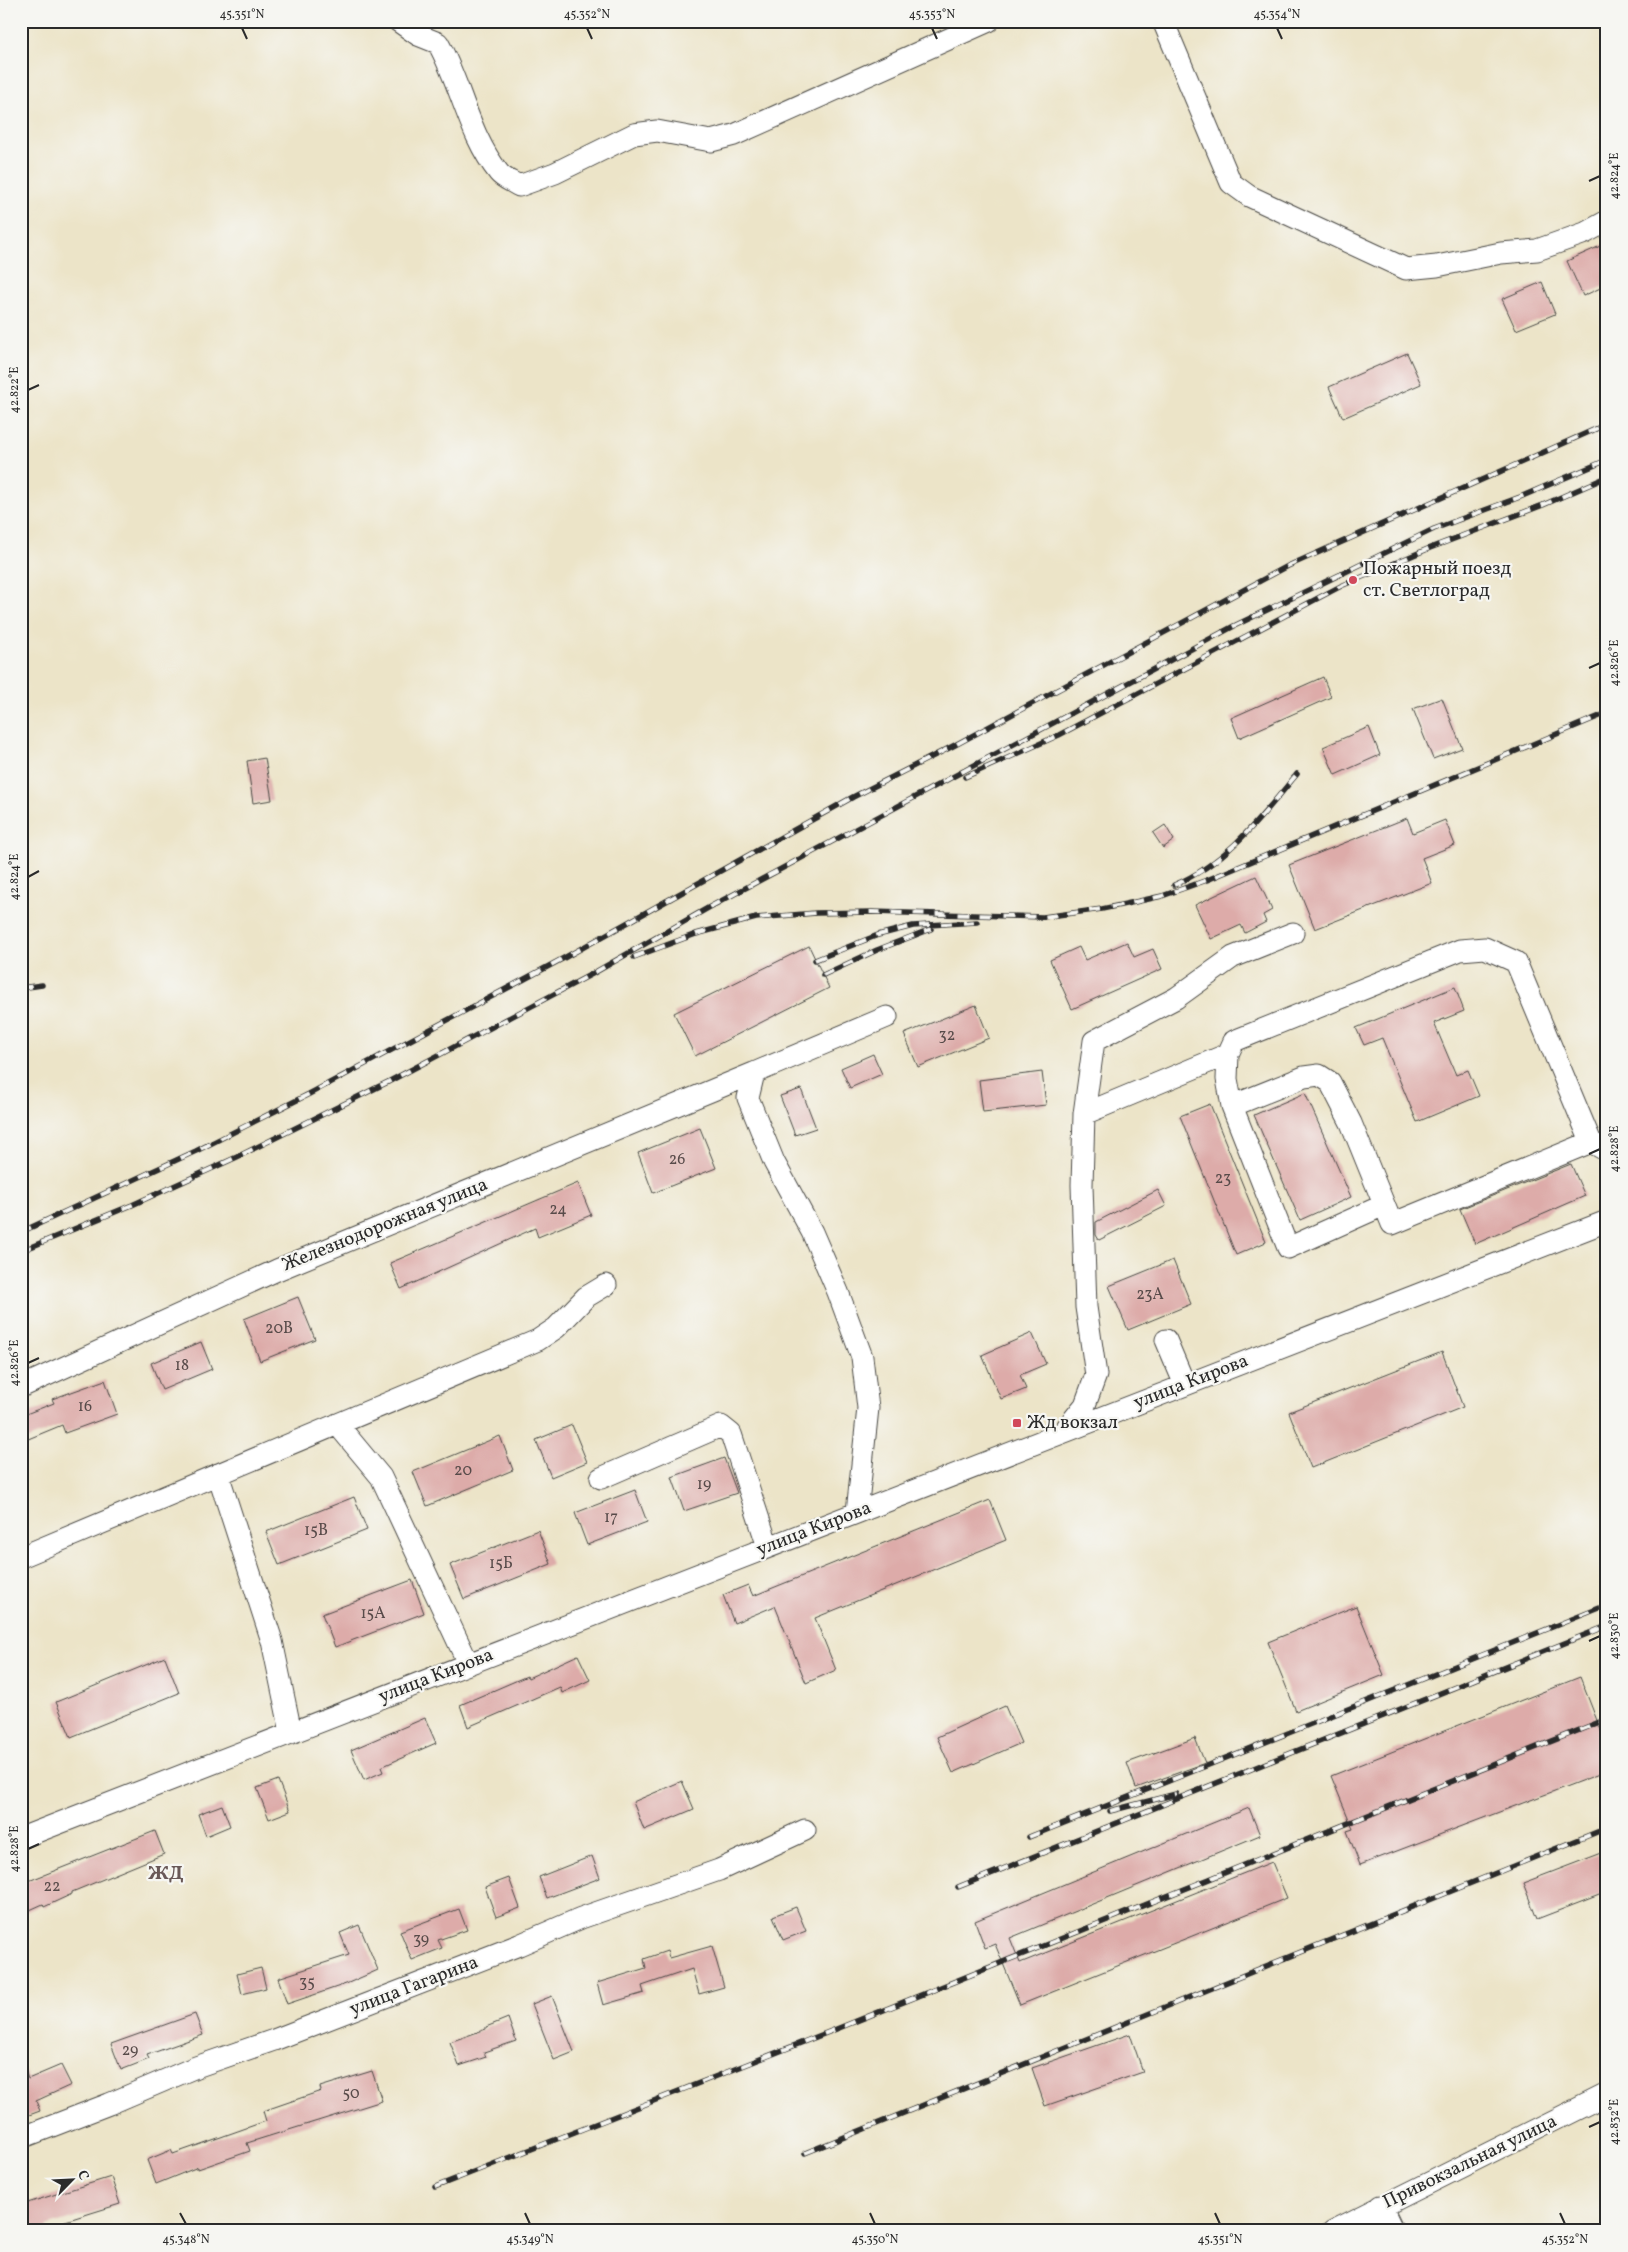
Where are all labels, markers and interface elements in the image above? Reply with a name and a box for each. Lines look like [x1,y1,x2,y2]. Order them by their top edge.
text: 45.351°N [220,7,265,23]
text: 45.352°N [564,7,610,23]
text: 45.353°N [909,7,955,23]
text: 45.354°N [1253,7,1301,23]
text: 42.824°E [1607,152,1623,200]
text: 42.822°E [7,367,23,413]
place label: Пожарный поезд ст. Светлоград [1363,556,1511,604]
marker: Пожарный поезд ст. Светлоград [1347,574,1359,586]
text: 42.826°E [1607,640,1623,686]
text: 42.824°E [7,853,23,901]
house number: 32 [939,1025,955,1047]
text: 42.828°E [1607,1126,1623,1172]
house number: 26 [669,1149,685,1171]
house number: 23 [1215,1168,1231,1190]
street label: Железнодорожная улица [278,1172,492,1278]
house number: 24 [549,1199,567,1221]
house number: 23А [1136,1284,1164,1306]
house number: 20В [265,1318,293,1340]
text: 42.826°E [7,1340,23,1386]
street label: улица Кирова [1130,1348,1252,1416]
house number: 18 [175,1355,189,1377]
house number: 16 [78,1396,92,1418]
place label: Жд вокзал [1027,1410,1118,1436]
marker: Жд вокзал [1011,1417,1023,1429]
house number: 20 [454,1460,472,1482]
house number: 19 [697,1474,711,1496]
street label: улица Кирова [753,1495,875,1563]
house number: 17 [604,1507,618,1529]
house number: 15В [304,1520,328,1542]
house number: 15Б [489,1553,513,1575]
house number: 15А [360,1603,386,1625]
text: 42.830°E [1607,1612,1623,1660]
street label: улица Кирова [375,1642,497,1710]
text: 42.828°E [7,1826,23,1872]
district label: ЖД [148,1860,184,1888]
house number: 22 [43,1876,61,1898]
house number: 39 [413,1929,429,1951]
street label: улица Гагарина [346,1949,482,2023]
house number: 35 [299,1972,315,1994]
house number: 29 [122,2040,138,2062]
house number: 50 [343,2083,360,2105]
text: 42.832°E [1607,2099,1623,2145]
street label: Привокзальная улица [1379,2109,1561,2215]
north arrow [48,2154,98,2204]
text: С [72,2167,93,2183]
text: 45.348°N [162,2232,210,2248]
text: 45.349°N [506,2232,554,2248]
text: 45.350°N [852,2232,899,2248]
text: 45.351°N [1198,2232,1243,2248]
text: 45.352°N [1542,2232,1588,2248]

